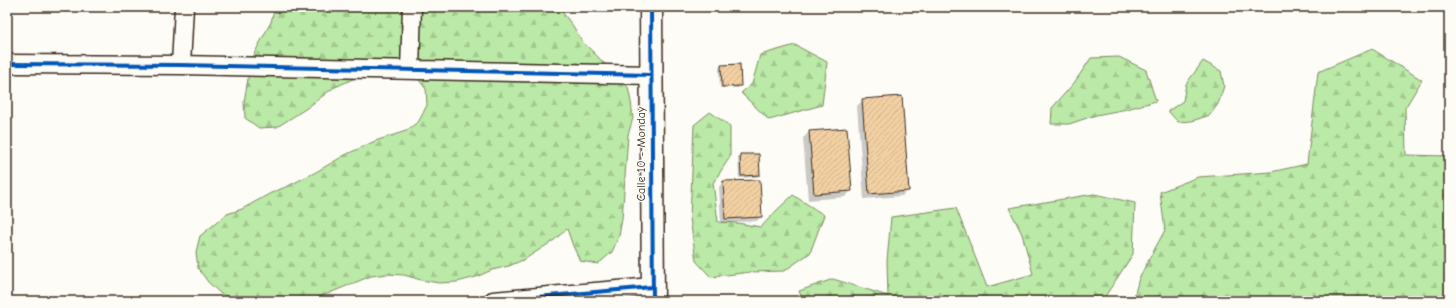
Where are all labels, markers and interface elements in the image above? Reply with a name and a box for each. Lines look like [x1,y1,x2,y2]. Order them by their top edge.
street label: Calle 10 - Monday [634,106,648,201]

